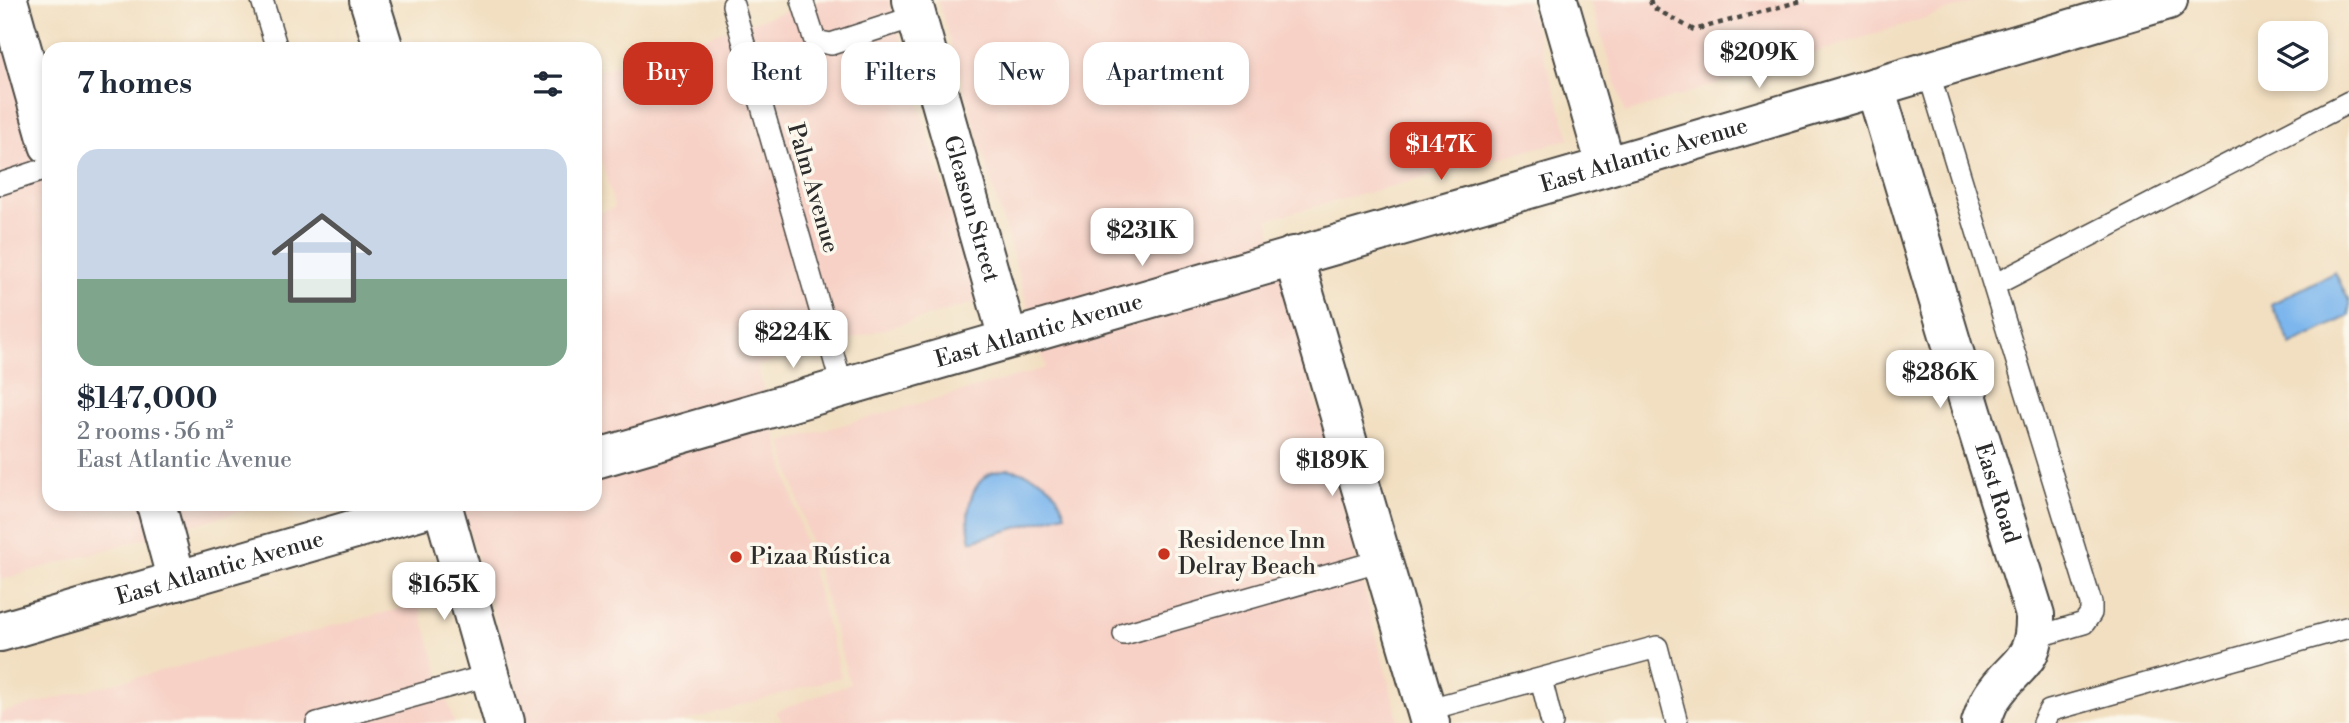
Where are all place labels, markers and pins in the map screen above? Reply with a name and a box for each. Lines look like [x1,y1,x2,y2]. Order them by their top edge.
pin: $209K [1710,31,1808,90]
pin: $147K [1392,122,1490,182]
pin: $231K [1093,208,1191,268]
pin: $224K [744,310,842,370]
pin: $286K [1891,350,1989,410]
pin: $189K [1283,438,1381,498]
place label: Residence Inn Delray Beach [1178,527,1326,581]
place label: Pizaa Rústica [750,543,891,571]
marker: Residence Inn Delray Beach [1156,546,1172,562]
marker: Pizaa Rústica [728,549,744,565]
pin: $165K [395,562,493,622]

